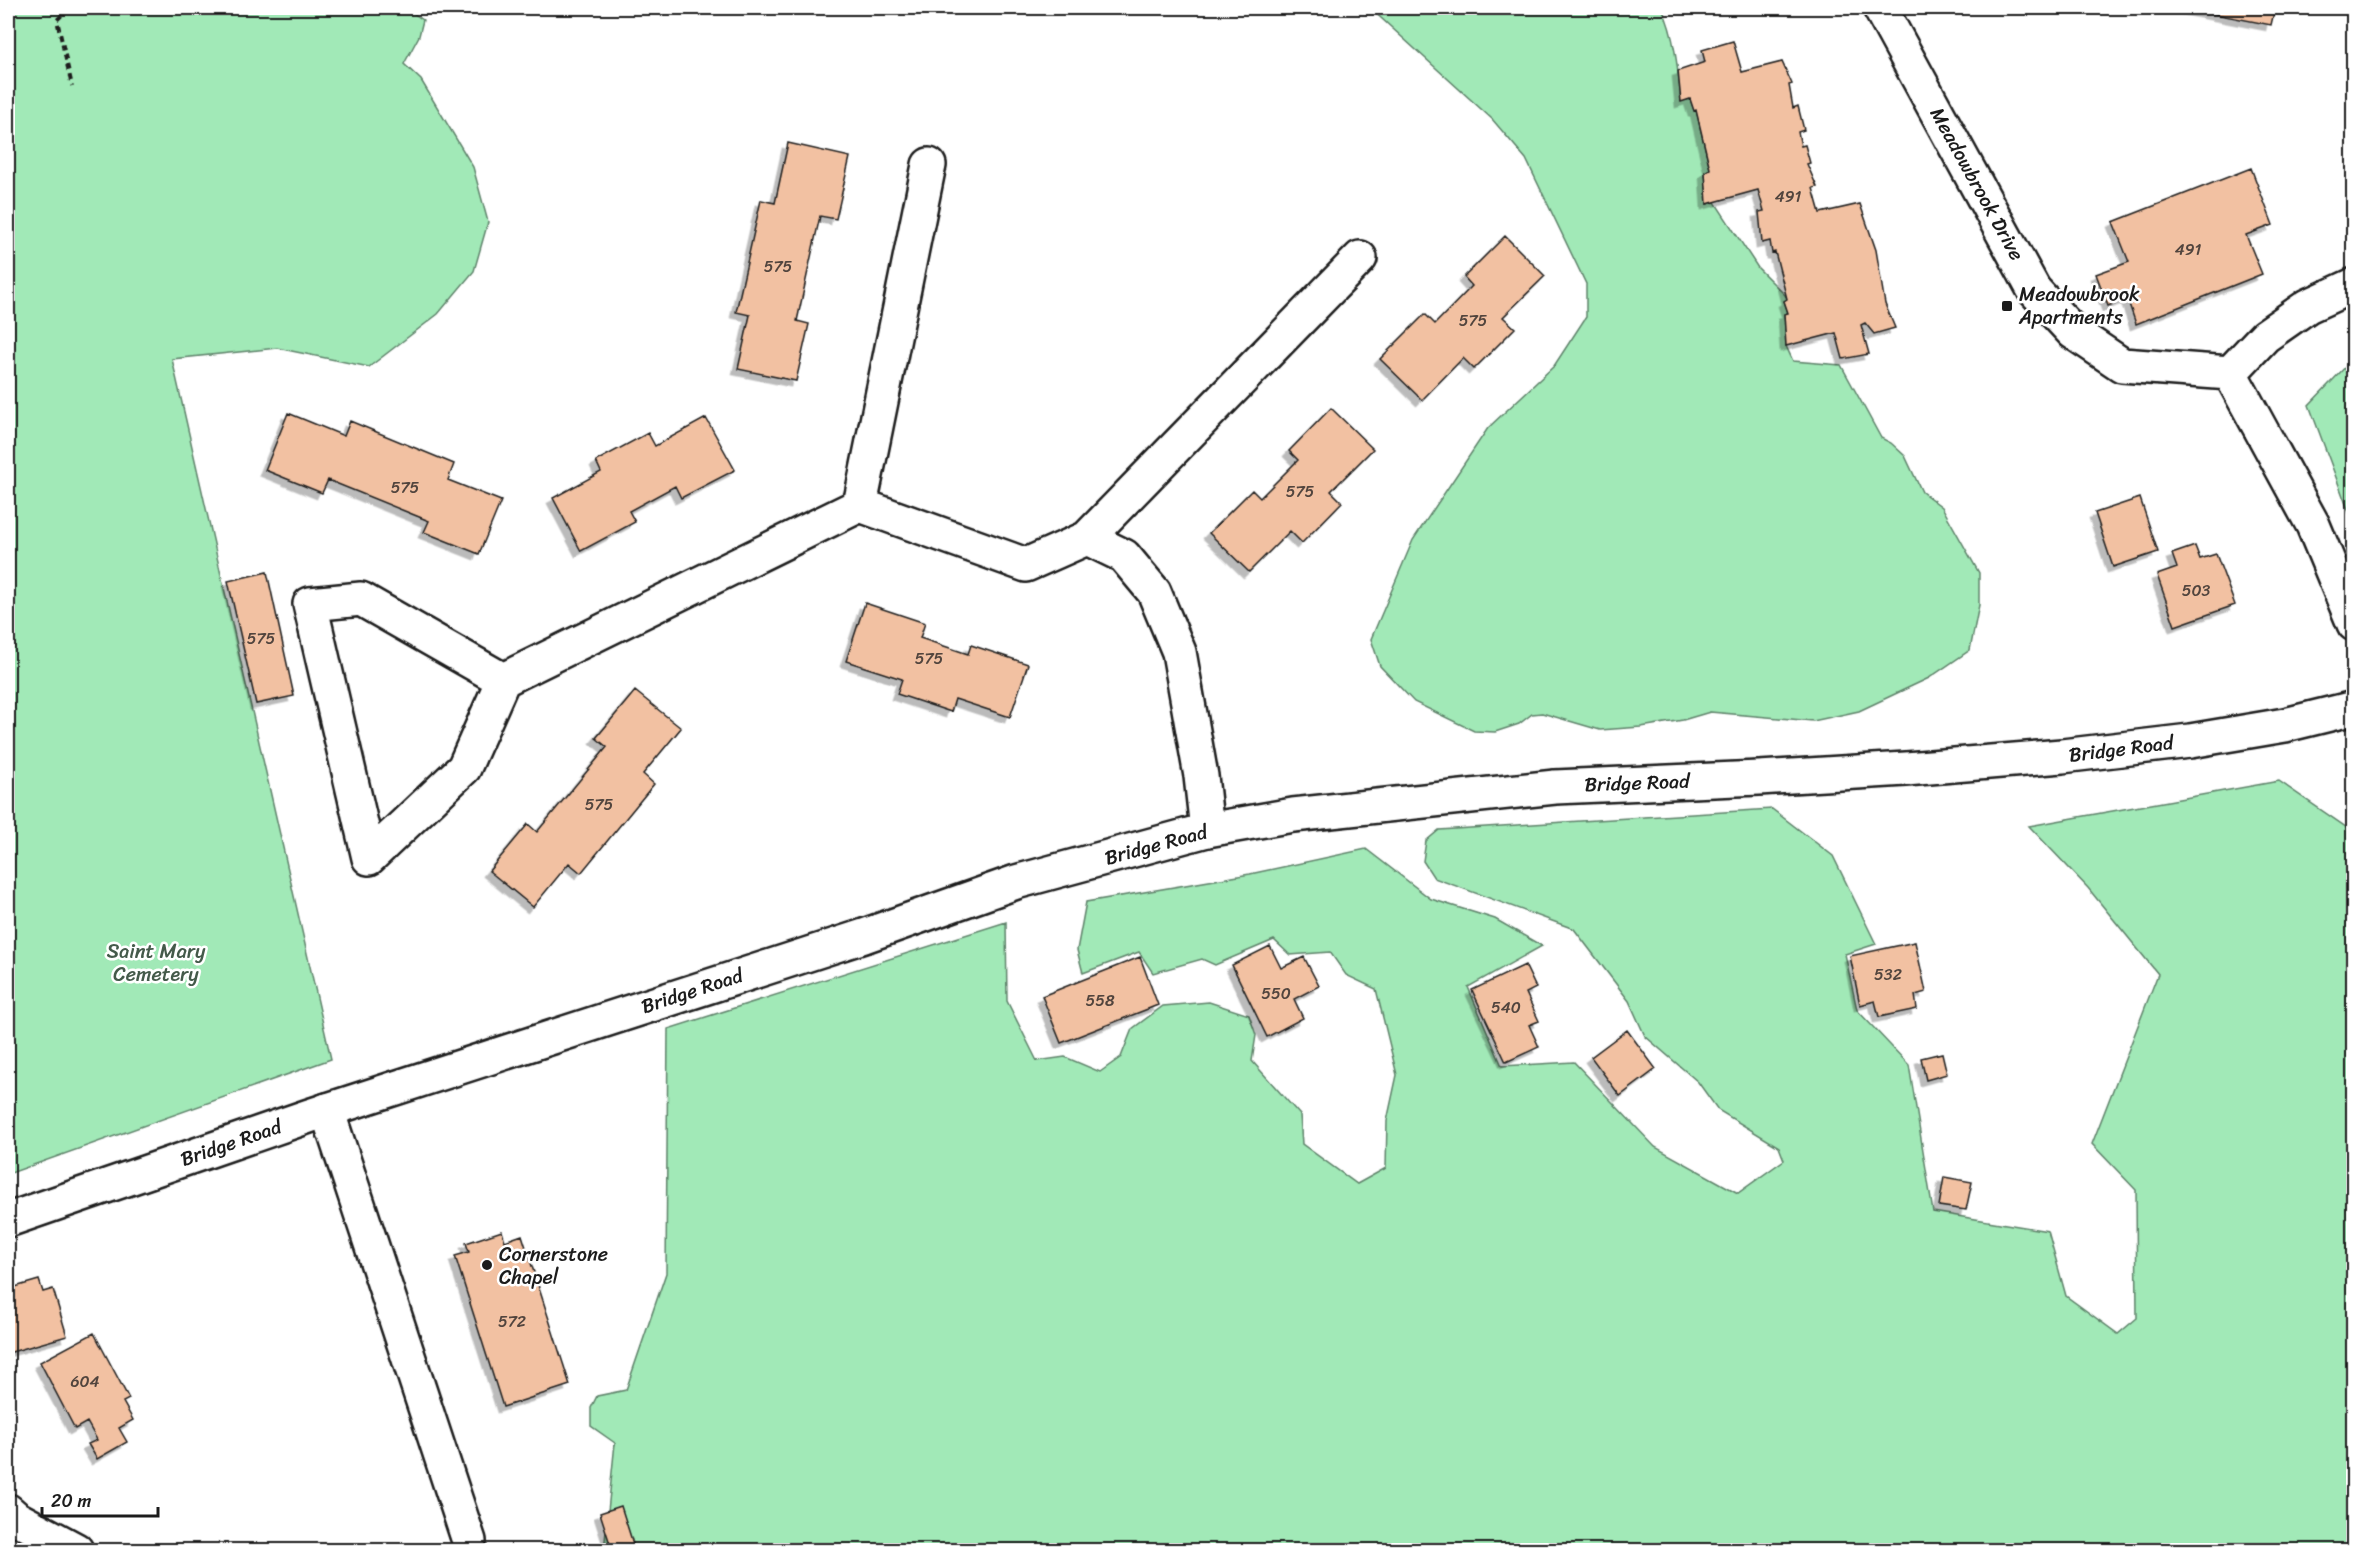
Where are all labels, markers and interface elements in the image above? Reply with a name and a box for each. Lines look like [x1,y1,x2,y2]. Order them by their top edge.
street label: Meadowbrook Drive [1920,101,2034,267]
house number: 491 [1775,182,1801,211]
house number: 491 [2175,235,2201,264]
house number: 575 [764,252,793,281]
place label: Meadowbrook Apartments [2018,277,2140,335]
marker: Meadowbrook Apartments [2000,299,2014,313]
house number: 575 [1459,306,1488,335]
house number: 575 [391,473,420,502]
house number: 575 [1286,477,1315,506]
house number: 503 [2182,576,2211,605]
house number: 575 [247,624,276,653]
house number: 575 [915,644,944,673]
street label: Bridge Road [2067,725,2177,773]
street label: Bridge Road [1584,764,1692,802]
house number: 575 [585,790,614,819]
street label: Bridge Road [1101,814,1213,876]
park label: Saint Mary Cemetery [107,934,206,992]
street label: Bridge Road [637,958,749,1024]
house number: 532 [1874,960,1902,989]
house number: 550 [1261,979,1291,1008]
house number: 558 [1085,986,1115,1015]
house number: 540 [1491,993,1521,1022]
street label: Bridge Road [176,1109,288,1177]
place label: Cornerstone Chapel [499,1237,608,1295]
marker: Cornerstone Chapel [480,1258,494,1272]
house number: 572 [498,1307,526,1336]
house number: 604 [70,1367,100,1396]
scale bar [42,1480,158,1518]
text: 20 m [51,1485,91,1517]

